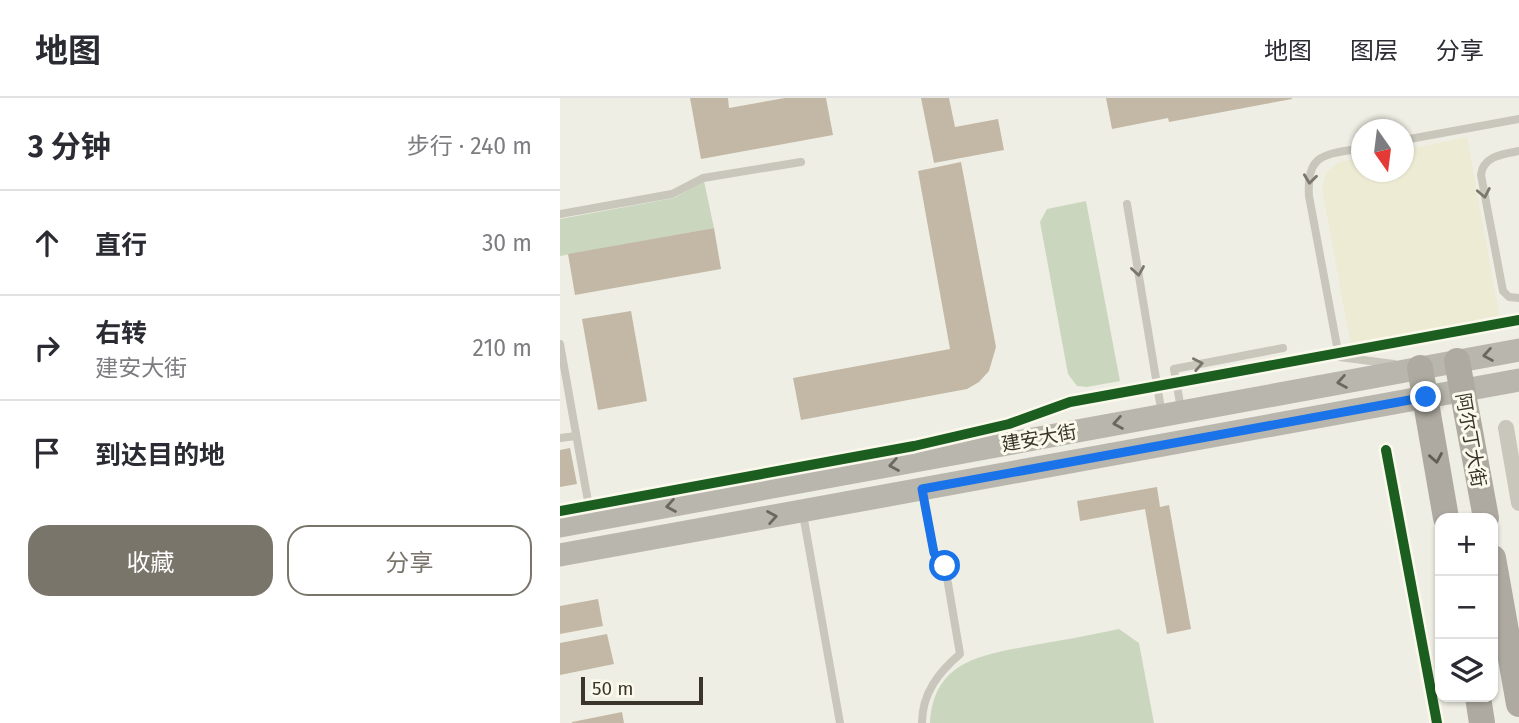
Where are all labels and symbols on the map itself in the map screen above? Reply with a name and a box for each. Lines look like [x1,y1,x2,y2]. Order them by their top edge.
north arrow [1351,119,1414,182]
one-way arrow [1302,173,1317,185]
one-way arrow [1476,187,1491,199]
one-way arrow [1130,265,1145,277]
one-way arrow [1482,347,1494,362]
one-way arrow [1192,357,1204,372]
one-way arrow [1336,374,1348,389]
route end [1410,381,1441,412]
street label: 阿尔丁大街 [1451,391,1491,489]
one-way arrow [1112,415,1124,430]
street label: 建安大街 [1000,420,1078,456]
one-way arrow [1428,452,1443,464]
one-way arrow [889,456,901,471]
one-way arrow [665,498,677,513]
one-way arrow [766,510,778,525]
route start [929,550,960,581]
scale bar [581,674,704,706]

